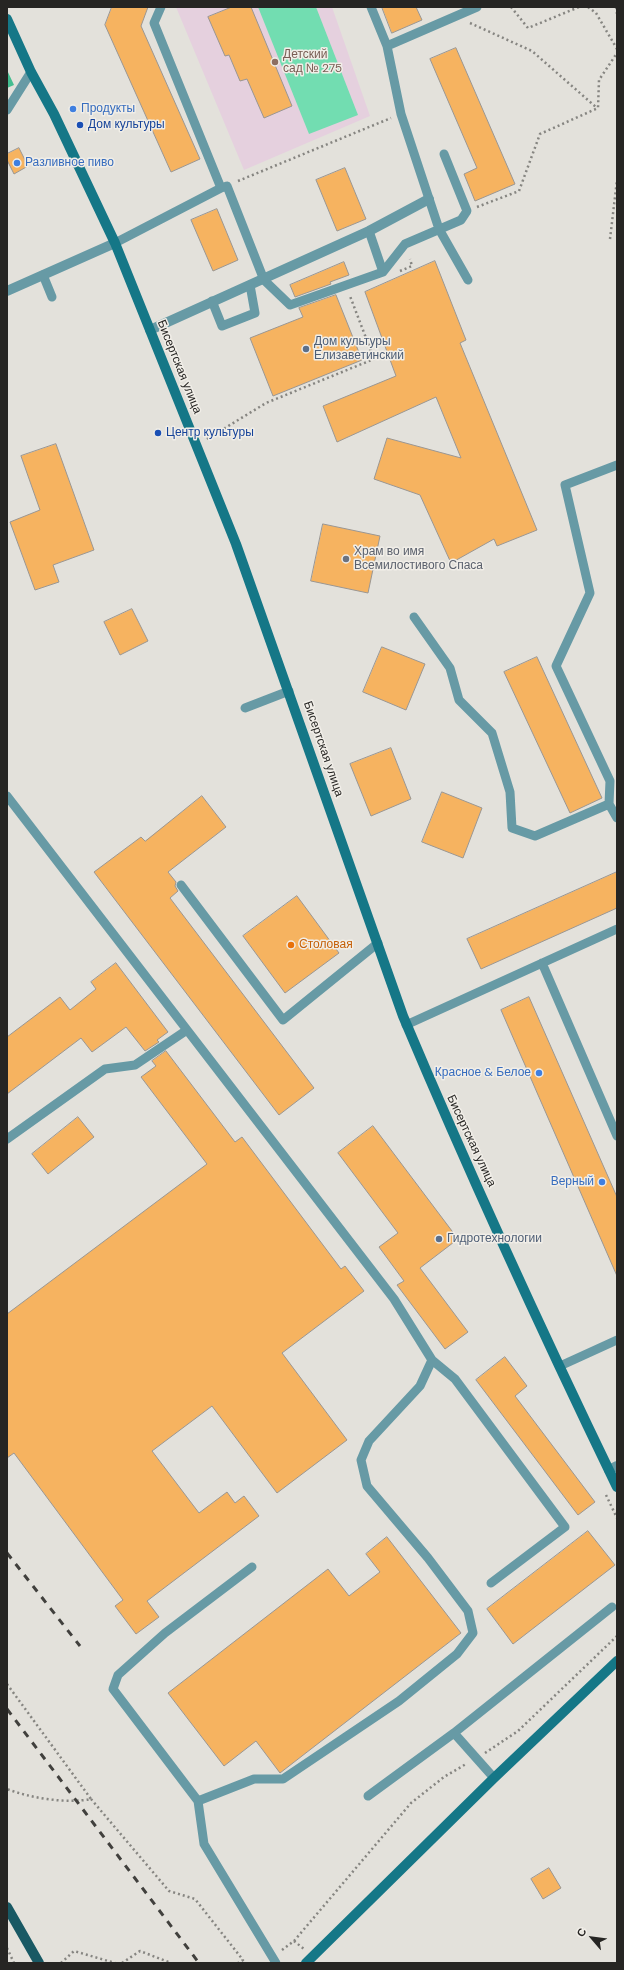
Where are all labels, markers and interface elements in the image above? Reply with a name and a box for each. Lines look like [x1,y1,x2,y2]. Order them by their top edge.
place label: Детский сад № 275 [283,48,342,76]
marker: Детский сад № 275 [270,57,280,67]
place label: Продукты [81,102,135,116]
marker: Продукты [68,104,78,114]
place label: Дом культуры [88,118,165,132]
marker: Дом культуры [75,120,85,130]
place label: Разливное пиво [25,156,114,170]
marker: Разливное пиво [12,158,22,168]
street label: Бисертская улица [154,318,204,416]
place label: Дом культуры Елизаветинский [314,335,404,363]
marker: Дом культуры Елизаветинский [301,344,311,354]
place label: Центр культуры [166,426,254,440]
marker: Центр культуры [153,428,163,438]
place label: Храм во имя Всемилостивого Спаса [354,545,483,573]
marker: Храм во имя Всемилостивого Спаса [341,554,351,564]
street label: Бисертская улица [300,699,346,799]
place label: Столовая [299,938,353,952]
marker: Столовая [286,940,296,950]
place label: Красное & Белое [435,1066,531,1080]
marker: Красное & Белое [534,1068,544,1078]
street label: Бисертская улица [443,1093,499,1189]
place label: Верный [551,1175,594,1189]
marker: Верный [597,1177,607,1187]
place label: Гидротехнологии [447,1232,542,1246]
marker: Гидротехнологии [434,1234,444,1244]
north arrow [572,1918,612,1958]
text: С [573,1926,589,1939]

